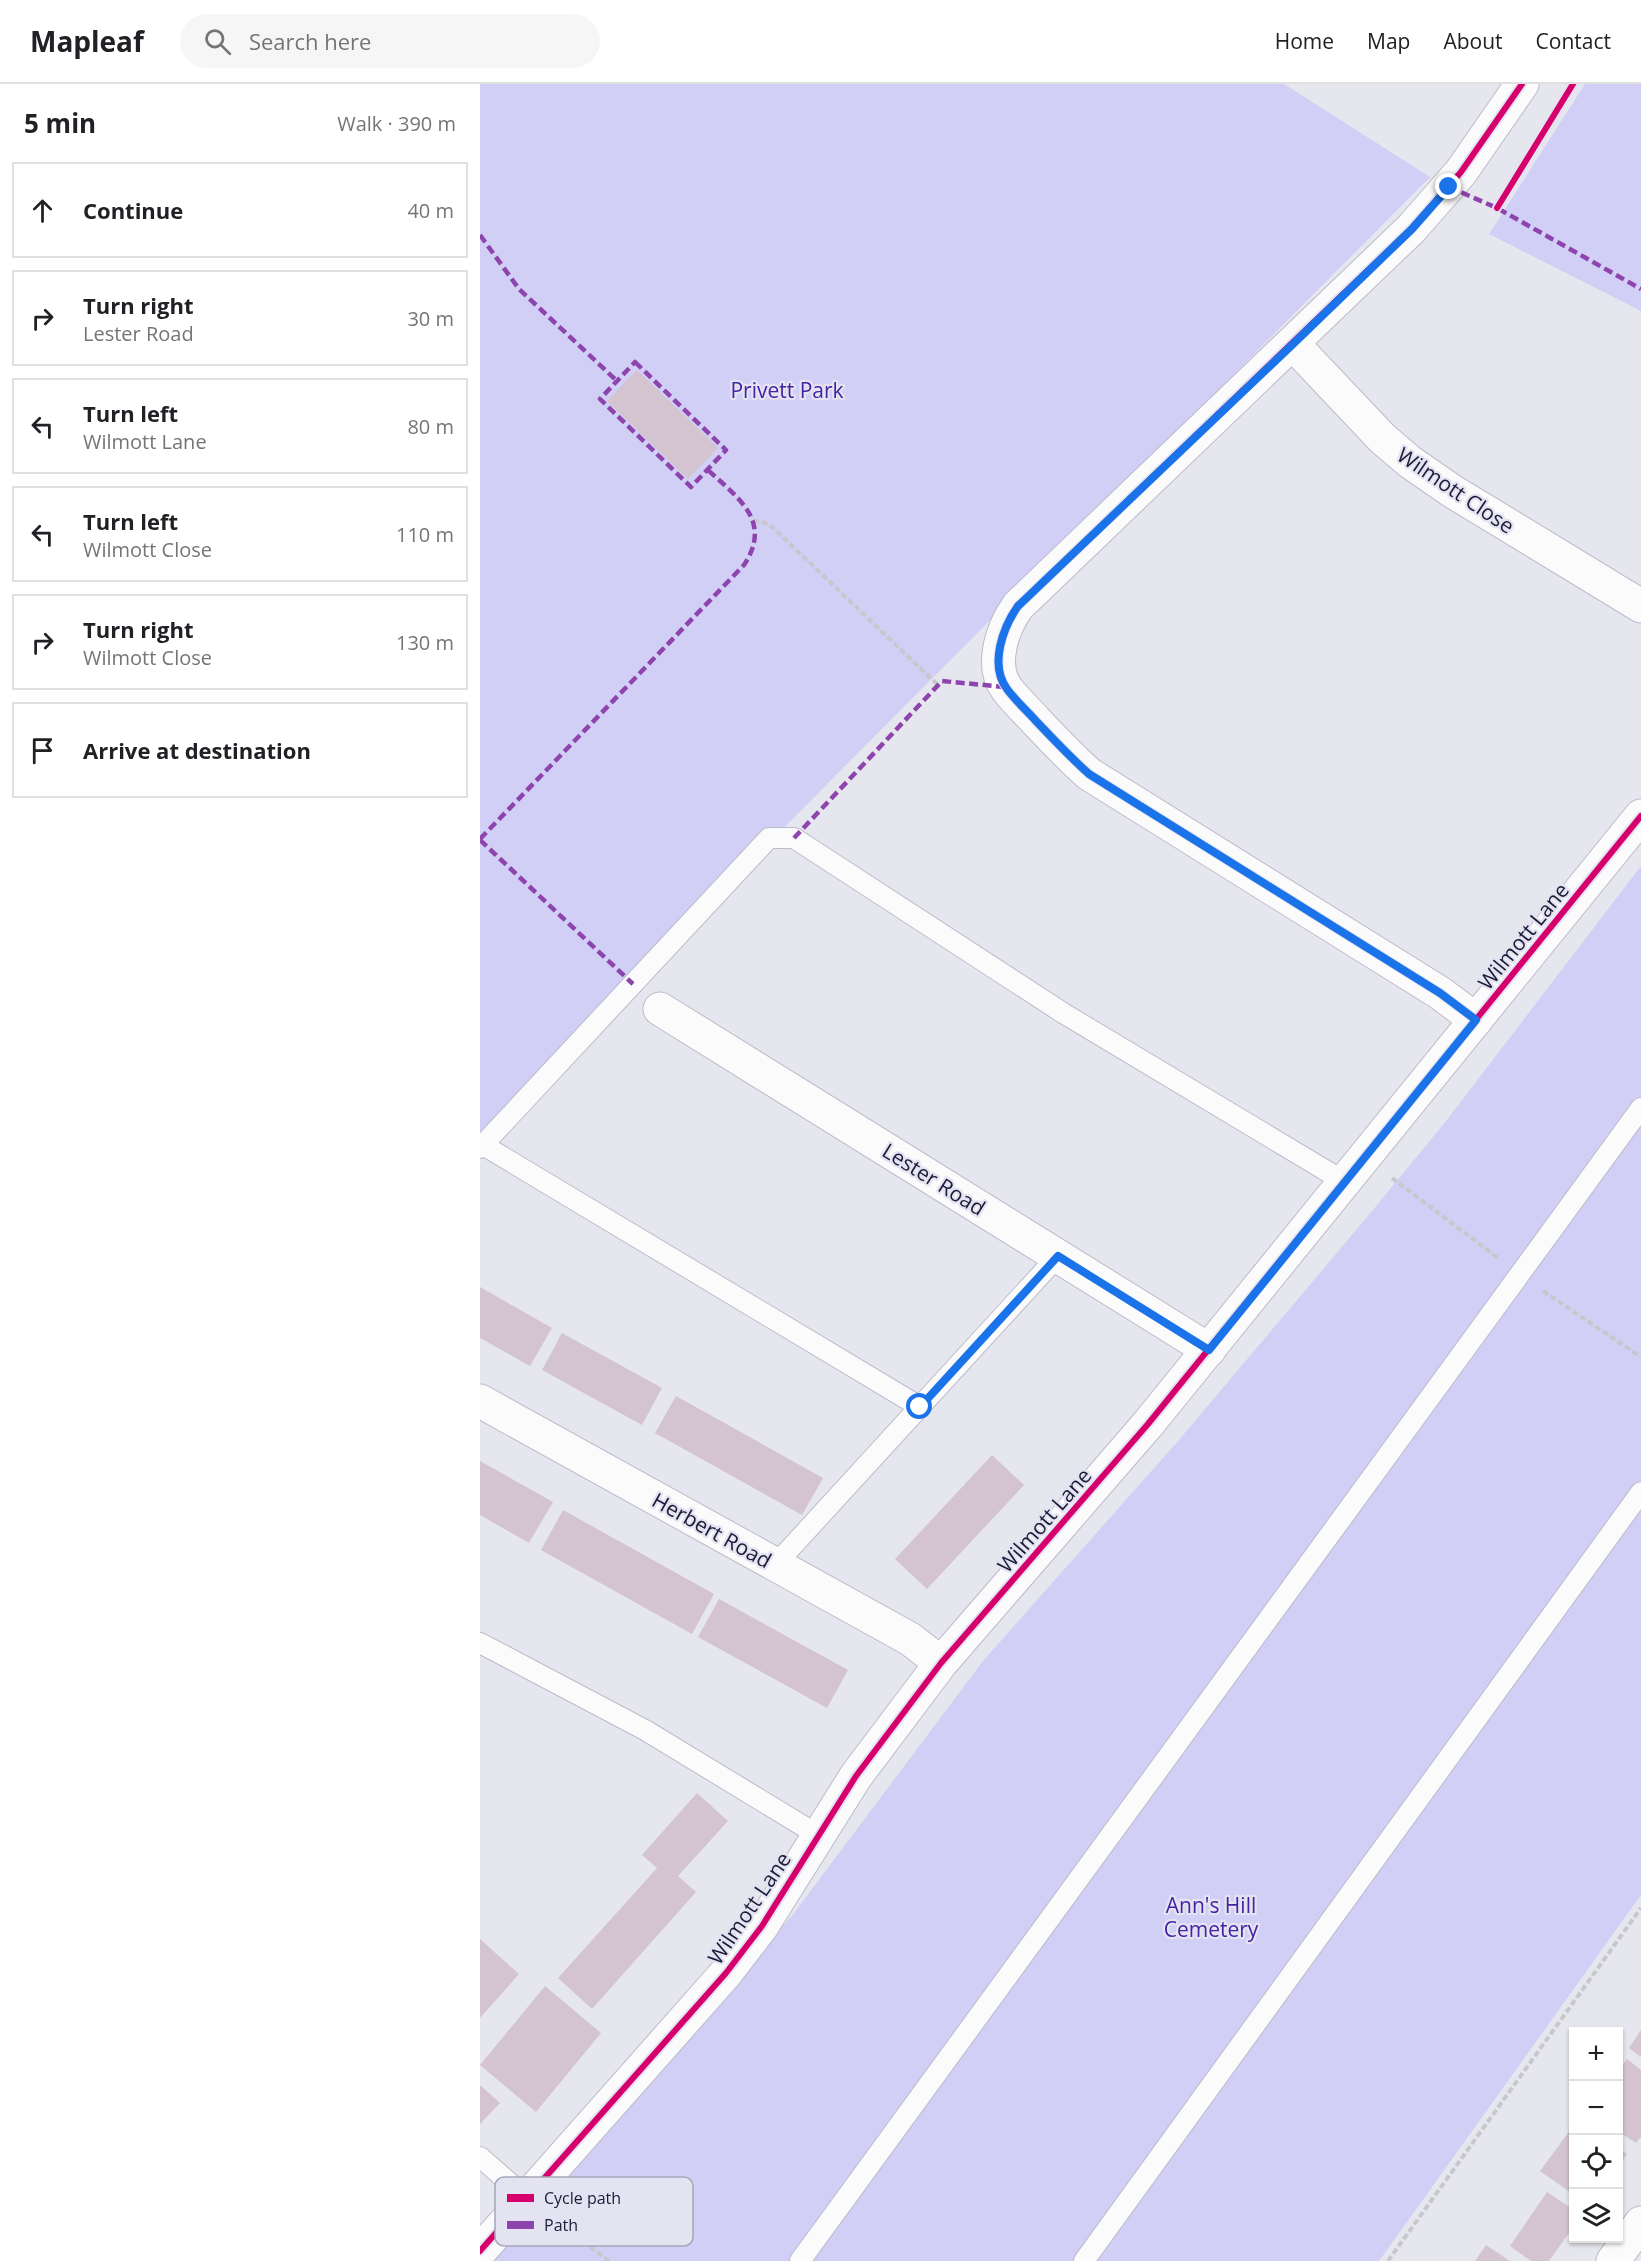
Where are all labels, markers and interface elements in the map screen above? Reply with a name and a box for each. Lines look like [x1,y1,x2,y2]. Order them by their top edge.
search box [180,14,600,68]
text: Mapleaf [30,22,144,60]
icon: search [201,25,234,58]
text: Search here [249,26,371,56]
text: Home [1275,27,1334,55]
text: Map [1367,27,1410,55]
text: About [1443,27,1503,55]
text: Contact [1536,27,1611,55]
text: 5 min [24,105,96,141]
text: Walk · 390 m [337,110,456,137]
route end [1435,173,1461,199]
icon: ahead [26,194,59,227]
text: Continue [83,195,183,225]
text: 40 m [407,197,454,224]
text: Turn right [83,290,194,320]
icon: right [26,302,59,335]
text: 30 m [407,305,454,332]
text: Lester Road [83,320,194,347]
park label: Privett Park [730,376,844,404]
text: Turn left [83,398,178,428]
icon: left [26,410,59,443]
text: 80 m [407,413,454,440]
text: Wilmott Lane [83,428,207,455]
street label: Wilmott Close [1392,441,1520,539]
text: Turn left [83,506,178,536]
icon: left [26,518,59,551]
text: 110 m [396,521,454,548]
text: Wilmott Close [83,536,212,563]
text: Turn right [83,614,194,644]
icon: right [26,626,59,659]
text: 130 m [396,629,454,656]
text: Wilmott Close [83,644,212,671]
icon: arrive [26,734,59,767]
text: Arrive at destination [83,735,311,765]
street label: Wilmott Lane [1471,877,1575,995]
street label: Lester Road [877,1136,991,1222]
route start [906,1393,932,1419]
street label: Wilmott Lane [991,1462,1097,1578]
street label: Herbert Road [647,1486,777,1574]
street label: Wilmott Lane [701,1846,797,1970]
park label: Ann's Hill Cemetery [1164,1891,1259,1943]
map controls [1569,2027,1623,2243]
button: + [1569,2027,1623,2081]
button: − [1569,2081,1623,2135]
button: locate [1569,2135,1623,2189]
legend [495,2177,693,2246]
text: Cycle path [544,2187,621,2209]
button: layers [1569,2189,1623,2243]
text: Path [544,2214,578,2236]

